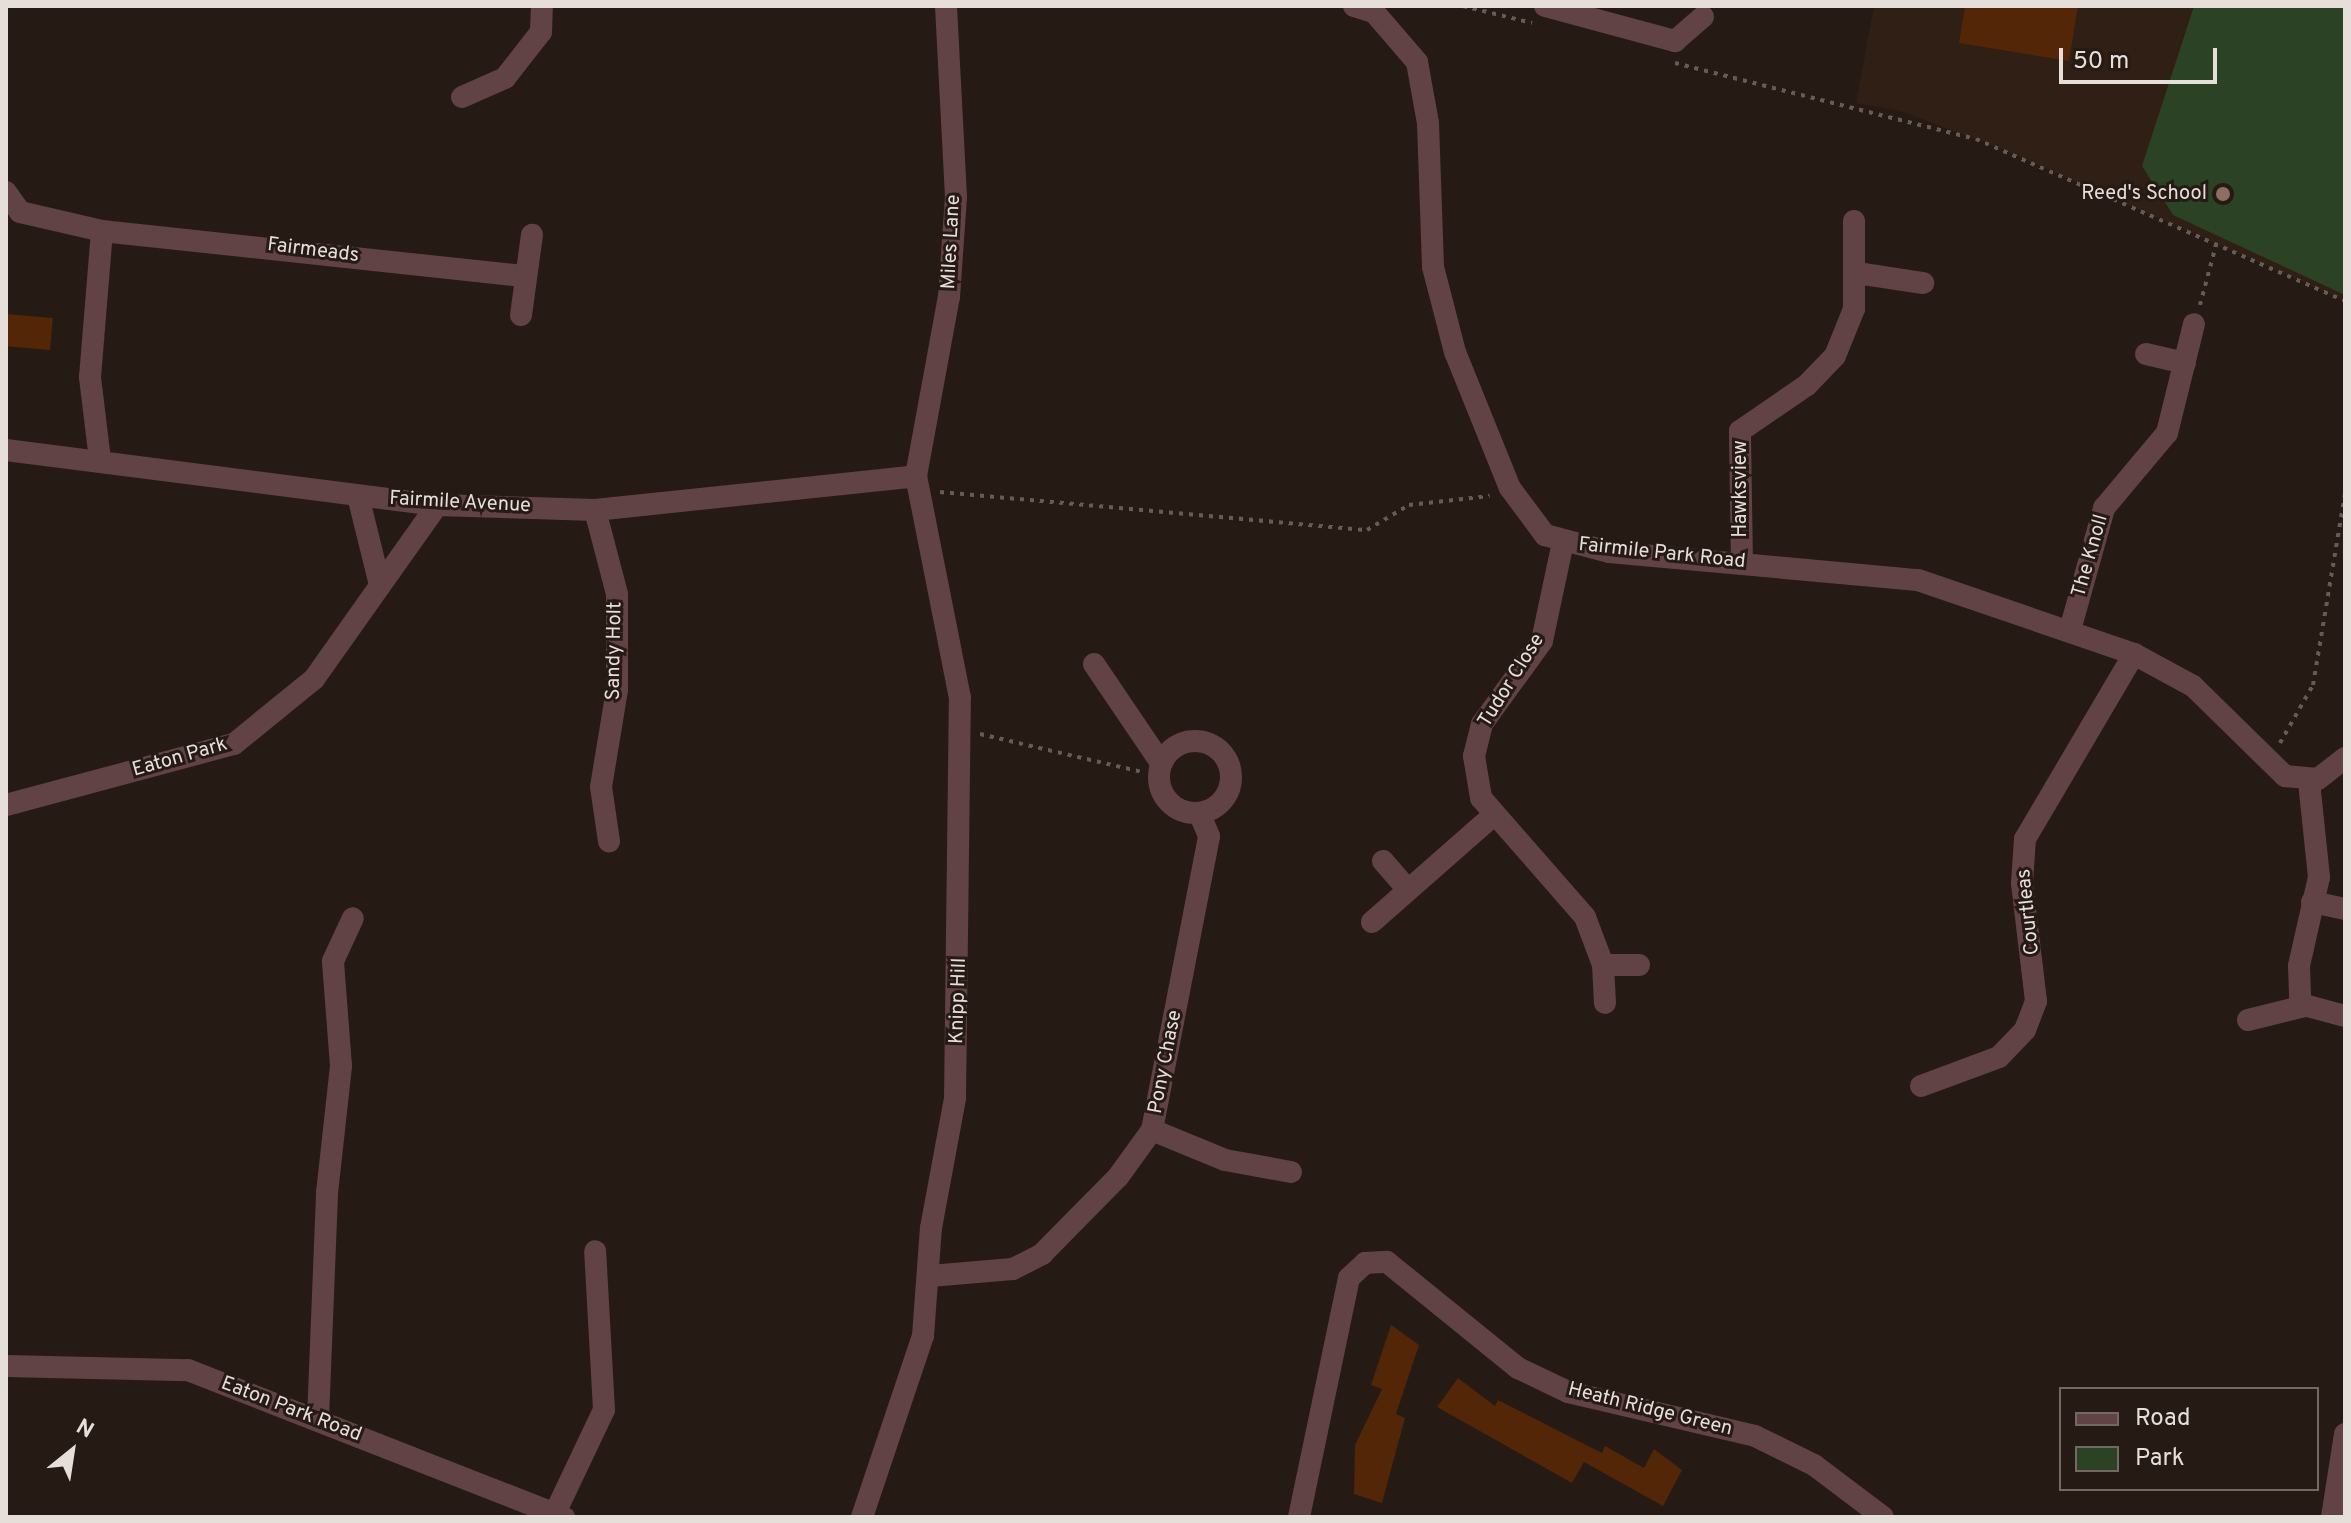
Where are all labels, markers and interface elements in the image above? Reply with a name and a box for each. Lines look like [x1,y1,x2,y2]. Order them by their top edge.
scale bar [2063,32,2221,82]
text: 50 m [2073,47,2129,77]
place label: Reed's School [2081,182,2207,206]
marker: Reed's School [2214,185,2232,203]
street label: Miles Lane [938,194,966,290]
street label: Fairmeads [266,233,360,269]
street label: Hawksview [1729,440,1753,538]
street label: Fairmile Avenue [388,487,532,519]
street label: The Knoll [2068,512,2114,600]
street label: Fairmile Park Road [1577,533,1747,575]
street label: Sandy Holt [602,601,628,701]
street label: Tudor Close [1474,630,1550,732]
street label: Eaton Park [130,733,230,783]
street label: Courtleas [2013,868,2045,956]
street label: Knipp Hill [946,957,972,1045]
street label: Pony Chase [1144,1008,1188,1116]
street label: Eaton Park Road [217,1372,365,1448]
street label: Heath Ridge Green [1565,1378,1735,1442]
legend [2059,1387,2319,1491]
text: Road [2135,1404,2191,1434]
north arrow [32,1411,112,1491]
text: N [71,1414,98,1445]
text: Park [2135,1444,2185,1474]

